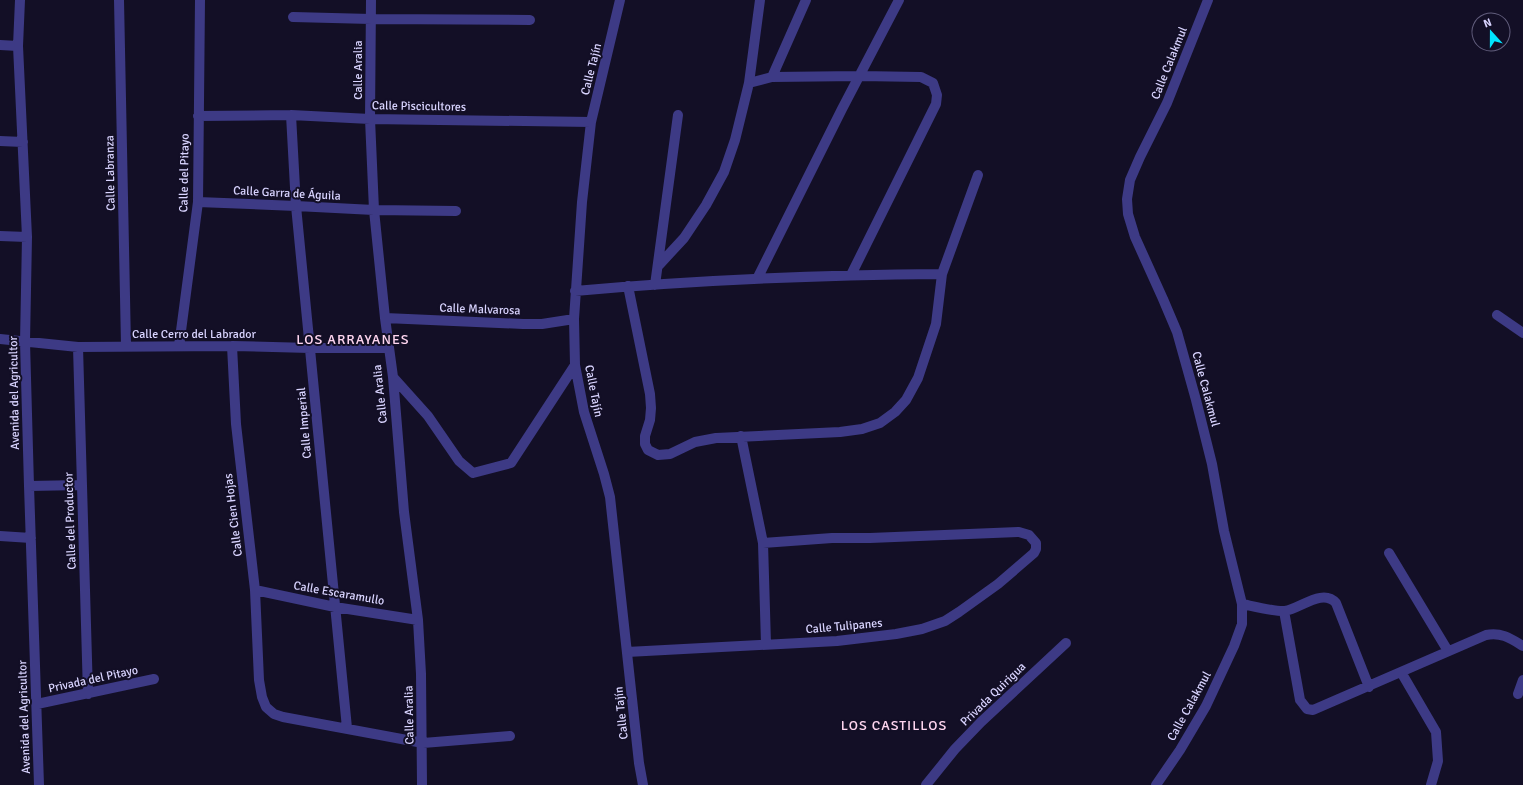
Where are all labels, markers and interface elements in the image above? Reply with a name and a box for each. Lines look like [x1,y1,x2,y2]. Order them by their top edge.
north arrow [1471,12,1511,52]
text: N [1482,16,1493,31]
street label: Calle Calakmul [1148,24,1191,102]
street label: Calle Aralia [351,40,366,100]
street label: Calle Tajín [578,42,605,97]
street label: Calle Piscicultores [372,98,466,115]
street label: Calle del Pitayo [176,133,193,213]
street label: Calle Labranza [102,135,119,211]
street label: Calle Garra de Águila [233,183,341,204]
street label: Calle Malvarosa [439,301,521,318]
street label: Calle Cerro del Labrador [132,327,256,342]
district label: LOS ARRAYANES [296,331,410,348]
street label: Avenida del Agricultor [6,335,23,450]
street label: Calle Calakmul [1188,350,1223,429]
street label: Calle Aralia [370,364,391,424]
street label: Calle Tajín [581,364,606,419]
street label: Calle Imperial [294,386,315,459]
street label: Calle del Productor [61,471,80,570]
street label: Calle Cien Hojas [221,473,246,557]
street label: Calle Escaramullo [292,578,386,609]
street label: Calle Tulipanes [805,616,883,637]
street label: Avenida del Agricultor [15,659,34,774]
street label: Privada Quirigua [957,659,1029,729]
street label: Privada del Pitayo [47,663,139,696]
street label: Calle Calakmul [1164,668,1215,744]
street label: Calle Aralia [401,685,418,745]
street label: Calle Tajín [611,686,632,740]
district label: LOS CASTILLOS [841,717,947,734]

